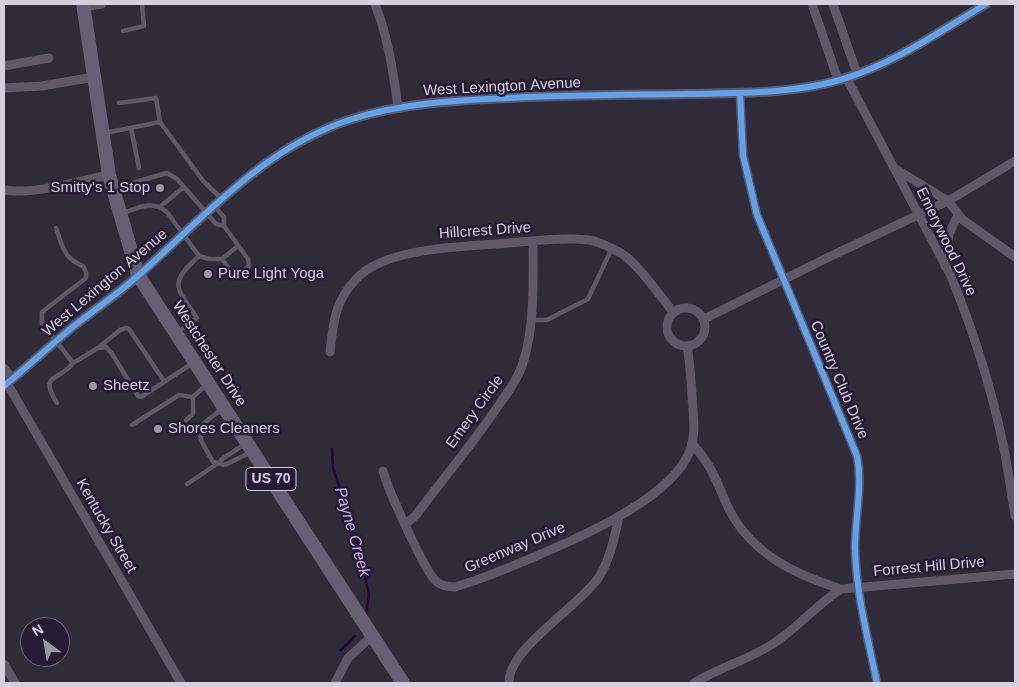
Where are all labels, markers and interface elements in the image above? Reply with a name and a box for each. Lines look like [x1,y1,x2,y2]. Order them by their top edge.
street label: West Lexington Avenue [423,74,581,100]
place label: Smitty's 1 Stop [50,179,150,197]
marker: Smitty's 1 Stop [154,182,166,194]
street label: Emerywood Drive [912,185,980,299]
street label: Hillcrest Drive [438,219,532,243]
street label: West Lexington Avenue [39,225,171,341]
place label: Pure Light Yoga [218,265,324,283]
marker: Pure Light Yoga [202,268,214,280]
street label: Westchester Drive [168,298,250,410]
street label: Country Club Drive [806,318,872,442]
street label: Emery Circle [442,372,508,452]
place label: Sheetz [103,377,150,395]
marker: Sheetz [87,380,99,392]
place label: Shores Cleaners [168,420,280,438]
marker: Shores Cleaners [152,423,164,435]
road number: US 70 [246,468,296,490]
street label: Kentucky Street [72,476,140,576]
water label: Payne Creek [330,485,374,579]
street label: Greenway Drive [462,519,568,577]
street label: Forrest Hill Drive [873,553,985,581]
north arrow [20,617,70,667]
text: N [29,621,46,640]

